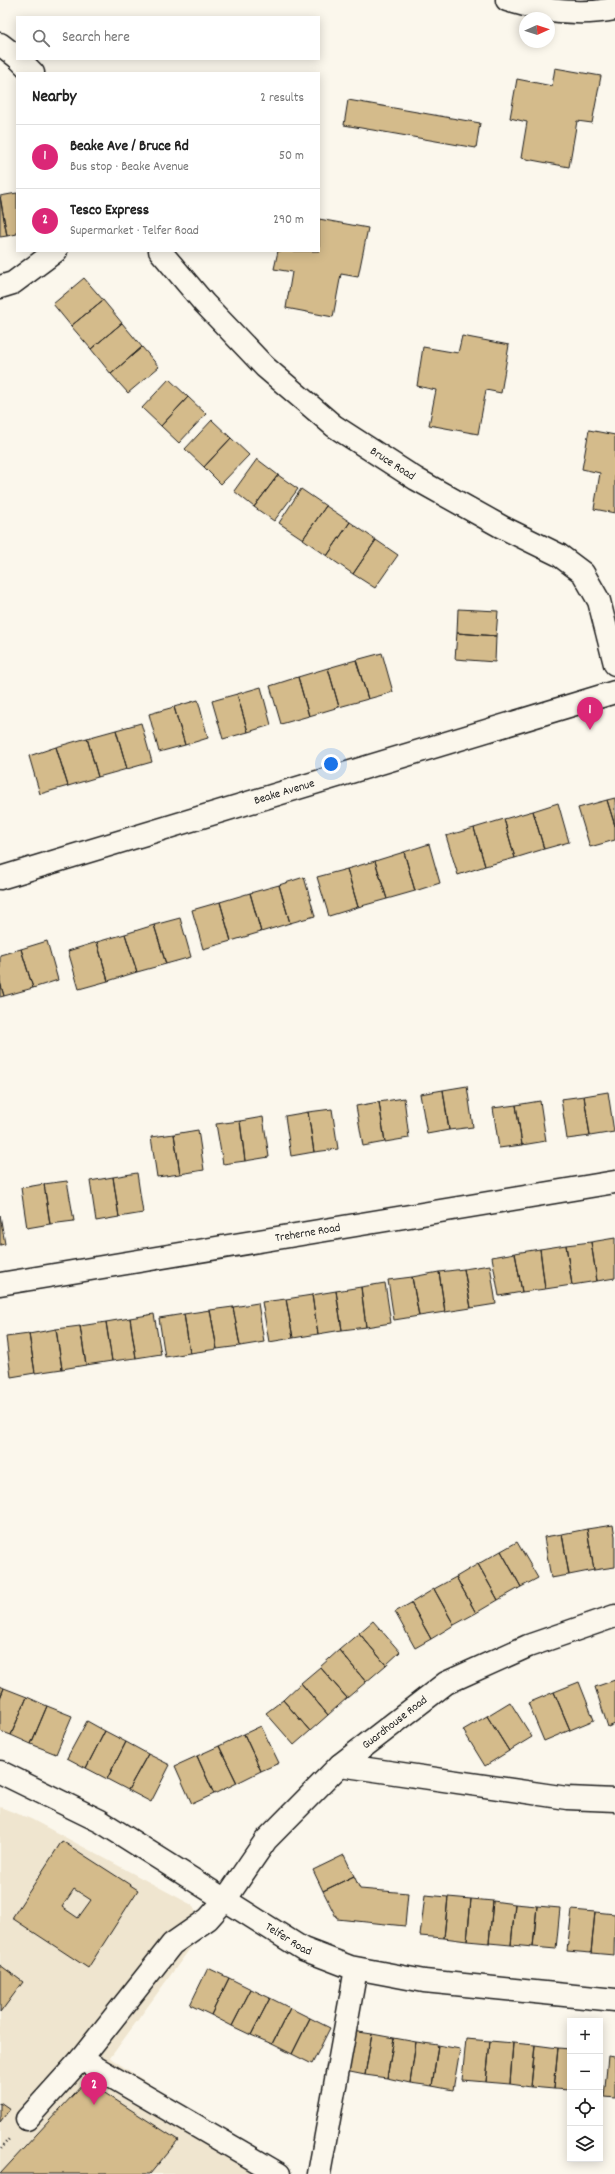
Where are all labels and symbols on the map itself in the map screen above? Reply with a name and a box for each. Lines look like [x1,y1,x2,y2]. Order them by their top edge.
north arrow [519,12,555,48]
street label: Bruce Road [367,443,418,485]
pin: 1 [577,697,603,730]
your location [321,754,341,774]
street label: Beake Avenue [252,775,317,809]
street label: Treherne Road [274,1219,342,1247]
street label: Guardhouse Road [359,1692,431,1753]
street label: Telfer Road [262,1919,314,1960]
pin: 2 [81,2072,107,2105]

